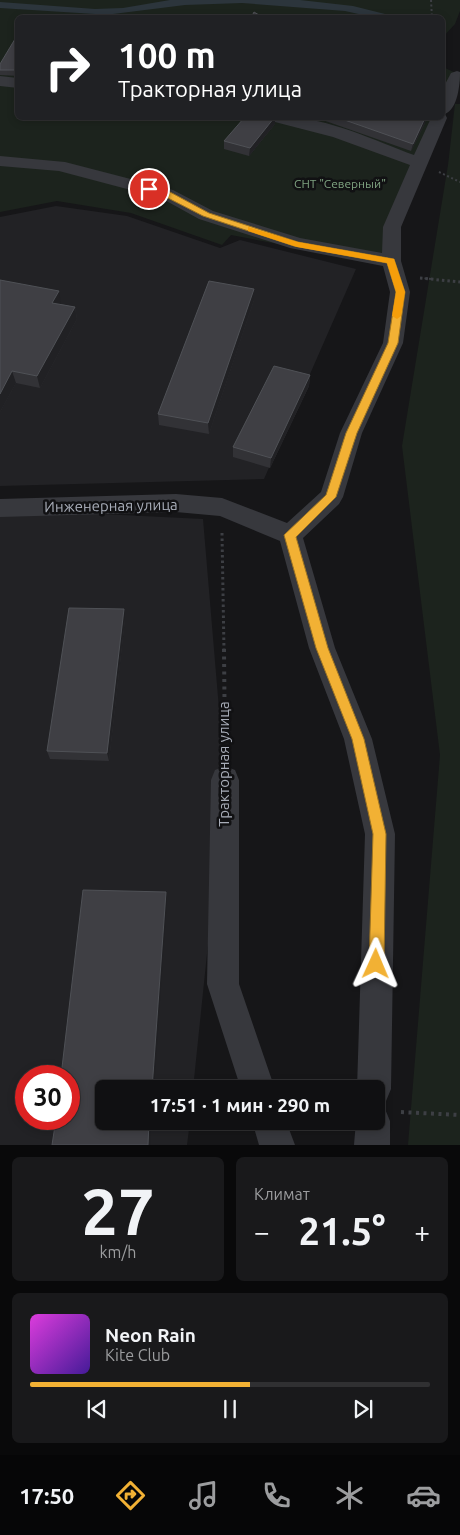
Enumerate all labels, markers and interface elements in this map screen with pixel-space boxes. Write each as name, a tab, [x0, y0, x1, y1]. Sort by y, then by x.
icon: right	[35, 35, 100, 100]
text: 100 m	[118, 35, 216, 75]
text: Тракторная улица	[118, 76, 302, 101]
pin	[128, 168, 170, 210]
icon: arrive	[135, 175, 163, 203]
park label: СНТ "Северный"	[294, 177, 386, 190]
street label: Инженерная улица	[44, 496, 178, 515]
street label: Тракторная улица	[215, 701, 232, 827]
position arrow	[349, 937, 401, 989]
speed limit sign: 30	[15, 1065, 80, 1130]
text: 17:51 · 1 мин · 290 m	[150, 1094, 330, 1116]
text: 27	[81, 1174, 155, 1247]
text: Климат	[254, 1185, 310, 1203]
text: 21.5°	[298, 1210, 386, 1252]
text: −	[254, 1216, 270, 1247]
text: +	[414, 1216, 430, 1247]
text: km/h	[100, 1243, 136, 1261]
text: Neon Rain	[105, 1324, 196, 1346]
text: Kite Club	[105, 1346, 170, 1364]
icon: previous	[83, 1395, 111, 1423]
icon: pause	[216, 1395, 244, 1423]
icon: next	[349, 1395, 377, 1423]
icon: directions	[113, 1478, 148, 1513]
icon: music	[186, 1478, 221, 1513]
icon: phone	[259, 1478, 294, 1513]
icon: climate	[332, 1478, 367, 1513]
icon: car	[406, 1478, 441, 1513]
text: 17:50	[19, 1483, 74, 1508]

